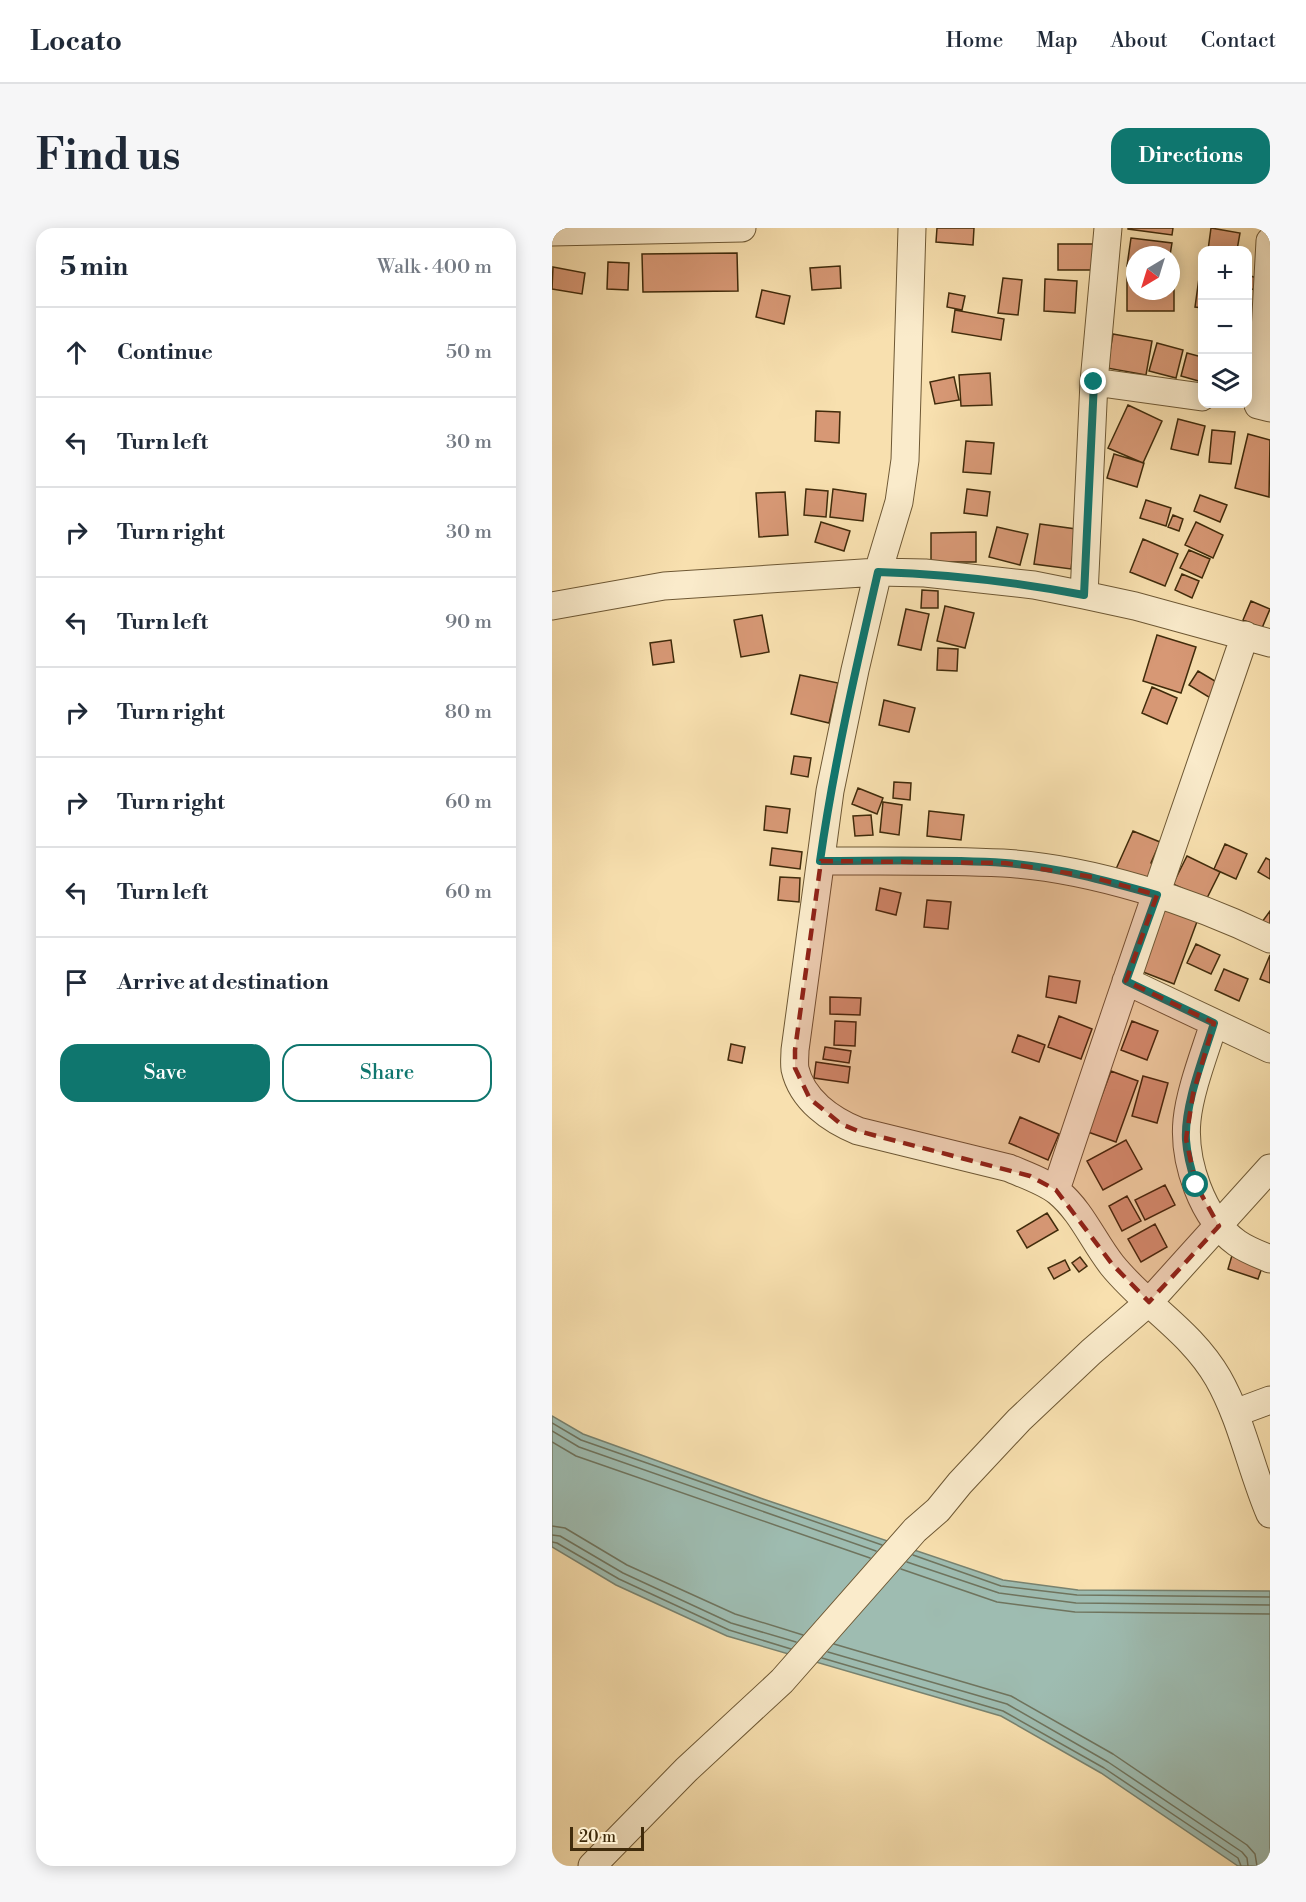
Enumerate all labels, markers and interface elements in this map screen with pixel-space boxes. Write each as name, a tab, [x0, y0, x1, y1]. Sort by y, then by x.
text: Locato	[30, 24, 122, 59]
text: Home	[946, 28, 1003, 54]
text: Map	[1036, 28, 1078, 54]
text: About	[1111, 28, 1168, 54]
text: Contact	[1201, 28, 1276, 54]
button: Directions	[1111, 128, 1270, 184]
text: Find us	[36, 130, 180, 183]
north arrow	[1126, 246, 1180, 300]
map controls	[1198, 246, 1252, 408]
button: +	[1198, 246, 1252, 300]
text: 5 min	[60, 251, 128, 283]
text: Walk · 400 m	[377, 255, 492, 280]
button: −	[1198, 300, 1252, 354]
icon: ahead	[60, 336, 93, 369]
text: Continue	[117, 339, 213, 366]
text: 50 m	[446, 340, 492, 365]
button: layers	[1198, 354, 1252, 408]
route end	[1080, 368, 1106, 394]
icon: left	[60, 426, 93, 459]
text: Turn left	[117, 429, 208, 456]
text: 30 m	[446, 430, 492, 455]
icon: right	[60, 516, 93, 549]
text: Turn right	[117, 519, 225, 546]
text: 30 m	[446, 520, 492, 545]
icon: left	[60, 606, 93, 639]
text: Turn left	[117, 609, 208, 636]
text: 90 m	[445, 610, 492, 635]
icon: right	[60, 696, 93, 729]
text: Turn right	[117, 699, 225, 726]
text: 80 m	[445, 700, 492, 725]
icon: right	[60, 786, 93, 819]
text: Turn right	[117, 789, 225, 816]
text: 60 m	[445, 790, 492, 815]
icon: left	[60, 876, 93, 909]
text: Turn left	[117, 879, 208, 906]
text: 60 m	[445, 880, 492, 905]
icon: arrive	[60, 966, 93, 999]
text: Arrive at destination	[117, 969, 329, 996]
button: Save	[60, 1044, 270, 1102]
button: Share	[282, 1044, 492, 1102]
route start	[1182, 1171, 1208, 1197]
scale bar	[570, 1824, 644, 1852]
text: 20 m	[579, 1827, 616, 1847]

